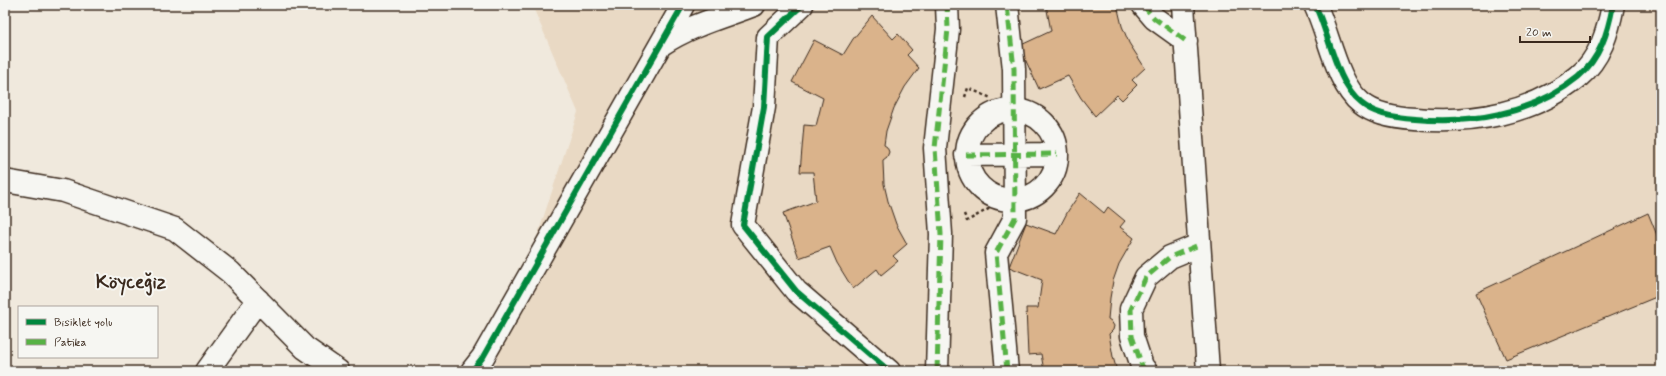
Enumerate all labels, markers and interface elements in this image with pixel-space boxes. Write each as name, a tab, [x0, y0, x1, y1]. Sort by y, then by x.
scale bar	[1520, 18, 1590, 44]
text: 20 m	[1526, 25, 1552, 41]
district label: Köyceğiz	[96, 270, 167, 296]
legend	[18, 306, 158, 358]
text: Bisiklet yolu	[54, 315, 112, 331]
text: Patika	[54, 335, 87, 351]

